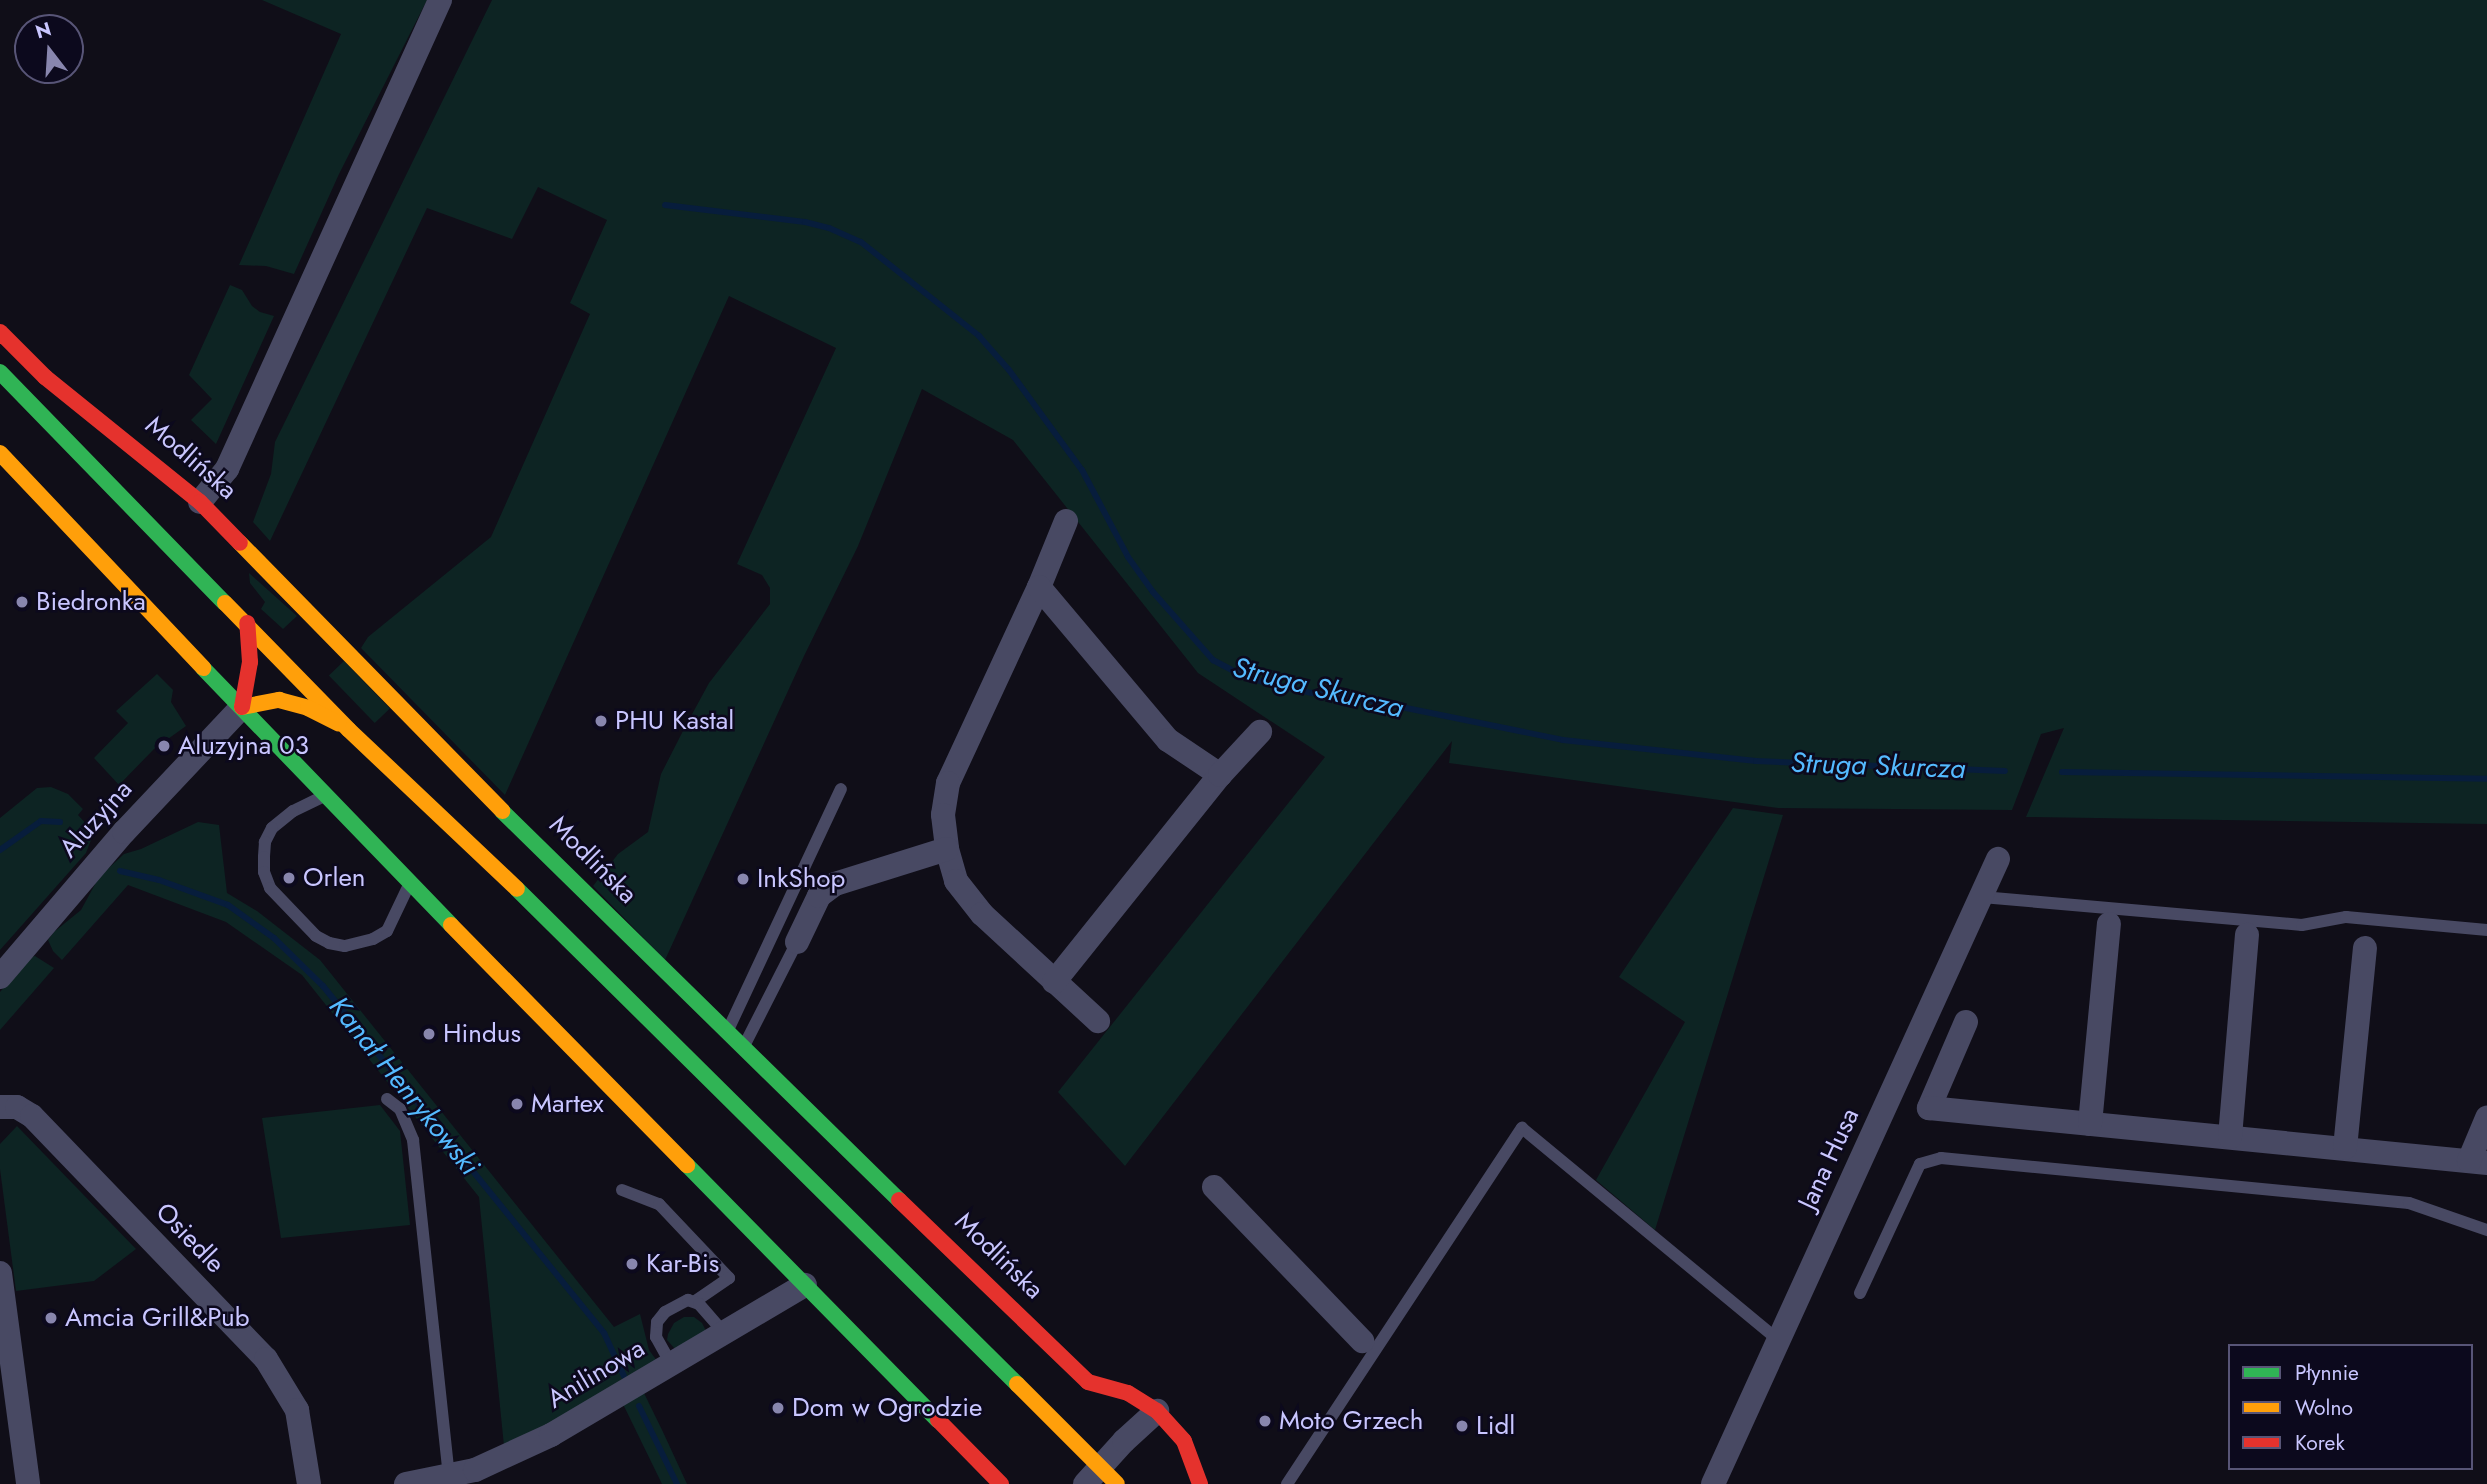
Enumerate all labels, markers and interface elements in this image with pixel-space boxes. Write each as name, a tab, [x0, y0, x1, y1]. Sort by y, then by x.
north arrow	[14, 14, 84, 84]
text: N	[32, 15, 54, 45]
street label: Modlińska	[139, 410, 243, 506]
place label: Biedronka	[36, 586, 146, 618]
marker: Biedronka	[14, 594, 30, 610]
water label: Struga Skurcza	[1229, 651, 1407, 725]
place label: PHU Kastal	[615, 705, 734, 737]
marker: PHU Kastal	[593, 713, 609, 729]
place label: Aluzyjna 03	[178, 730, 309, 762]
marker: Aluzyjna 03	[156, 738, 172, 754]
water label: Struga Skurcza	[1790, 746, 1966, 786]
street label: Aluzyjna	[53, 774, 139, 864]
street label: Modlińska	[543, 810, 643, 910]
place label: Orlen	[303, 862, 365, 894]
place label: InkShop	[757, 863, 845, 895]
marker: Orlen	[281, 870, 297, 886]
marker: InkShop	[735, 871, 751, 887]
water label: Kanał Henrykowski	[322, 990, 486, 1182]
place label: Hindus	[443, 1018, 521, 1050]
marker: Hindus	[421, 1026, 437, 1042]
place label: Martex	[531, 1088, 604, 1120]
marker: Martex	[509, 1096, 525, 1112]
street label: Jana Husa	[1792, 1104, 1866, 1214]
street label: Osiedle	[149, 1196, 231, 1280]
street label: Modlińska	[948, 1206, 1050, 1306]
place label: Kar-Bis	[646, 1248, 719, 1280]
marker: Kar-Bis	[624, 1256, 640, 1272]
place label: Amcia Grill&Pub	[65, 1302, 249, 1334]
marker: Amcia Grill&Pub	[43, 1310, 59, 1326]
street label: Anilinowa	[542, 1333, 650, 1415]
legend	[2228, 1344, 2473, 1470]
text: Płynnie	[2295, 1358, 2359, 1388]
place label: Dom w Ogrodzie	[792, 1392, 982, 1424]
text: Wolno	[2295, 1393, 2353, 1423]
marker: Dom w Ogrodzie	[770, 1400, 786, 1416]
place label: Moto Grzech	[1279, 1405, 1423, 1437]
place label: Lidl	[1476, 1410, 1515, 1442]
marker: Moto Grzech	[1257, 1413, 1273, 1429]
marker: Lidl	[1454, 1418, 1470, 1434]
text: Korek	[2295, 1428, 2345, 1458]

